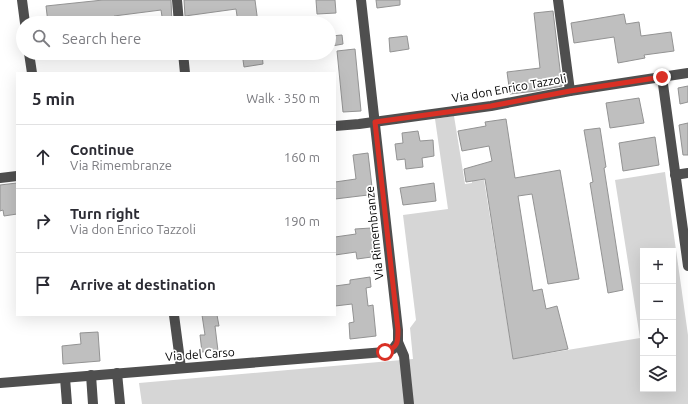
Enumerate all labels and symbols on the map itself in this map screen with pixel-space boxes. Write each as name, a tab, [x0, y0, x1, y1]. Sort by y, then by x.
route end	[653, 68, 671, 86]
street label: Via don Enrico Tazzoli	[451, 71, 567, 104]
street label: Via Rimembranze	[363, 185, 385, 281]
route start	[376, 343, 394, 361]
street label: Via del Carso	[165, 345, 235, 363]

